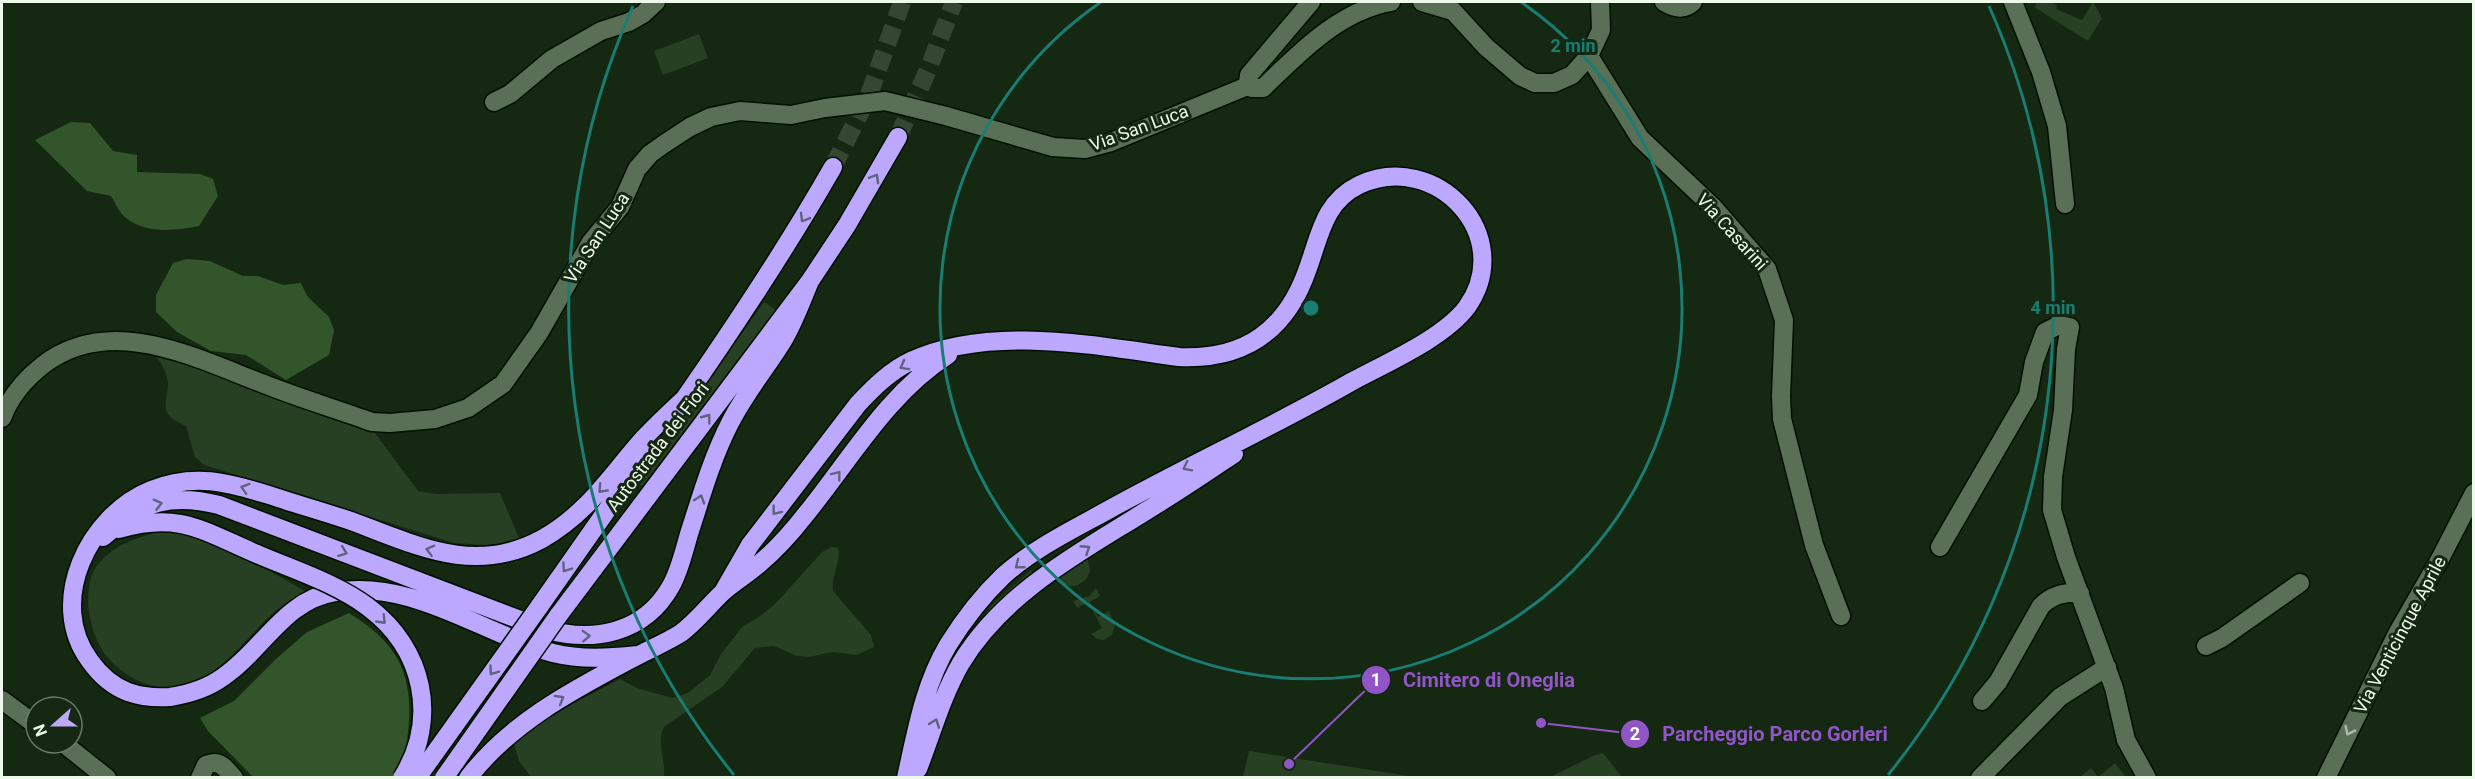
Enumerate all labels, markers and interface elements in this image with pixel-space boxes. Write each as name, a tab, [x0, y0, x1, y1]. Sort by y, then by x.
text: 2 min	[1550, 35, 1596, 56]
street label: Via San Luca	[1087, 100, 1191, 155]
one-way arrow	[868, 174, 879, 184]
street label: Via San Luca	[560, 189, 634, 287]
street label: Via Casarini	[1693, 189, 1772, 274]
one-way arrow	[800, 212, 811, 222]
text: 4 min	[2030, 297, 2076, 318]
centre of rings	[1301, 298, 1321, 318]
one-way arrow	[900, 359, 910, 370]
street label: Autostrada dei Fiori	[602, 378, 713, 515]
one-way arrow	[699, 414, 710, 425]
one-way arrow	[1182, 459, 1193, 471]
one-way arrow	[829, 471, 840, 482]
one-way arrow	[599, 481, 610, 492]
one-way arrow	[240, 482, 251, 495]
one-way arrow	[693, 494, 706, 505]
one-way arrow	[153, 498, 163, 511]
one-way arrow	[773, 504, 784, 515]
one-way arrow	[1080, 544, 1090, 556]
one-way arrow	[337, 545, 348, 557]
one-way arrow	[425, 545, 435, 558]
street label: Via Venticinque Aprile	[2349, 553, 2450, 717]
one-way arrow	[1014, 557, 1025, 568]
one-way arrow	[562, 561, 573, 572]
one-way arrow	[374, 613, 385, 624]
one-way arrow	[582, 629, 591, 642]
callout: Cimitero di Oneglia	[1361, 661, 1587, 699]
one-way arrow	[489, 665, 500, 676]
text: Cimitero di Oneglia	[1403, 668, 1575, 692]
text: 1	[1371, 669, 1381, 690]
north arrow	[24, 695, 84, 755]
one-way arrow	[554, 695, 564, 706]
callout: Parcheggio Parco Gorleri	[1620, 715, 1900, 753]
one-way arrow	[927, 718, 940, 729]
text: N	[30, 722, 51, 739]
text: Parcheggio Parco Gorleri	[1662, 722, 1888, 746]
text: 2	[1630, 723, 1640, 744]
one-way arrow	[2345, 724, 2357, 735]

